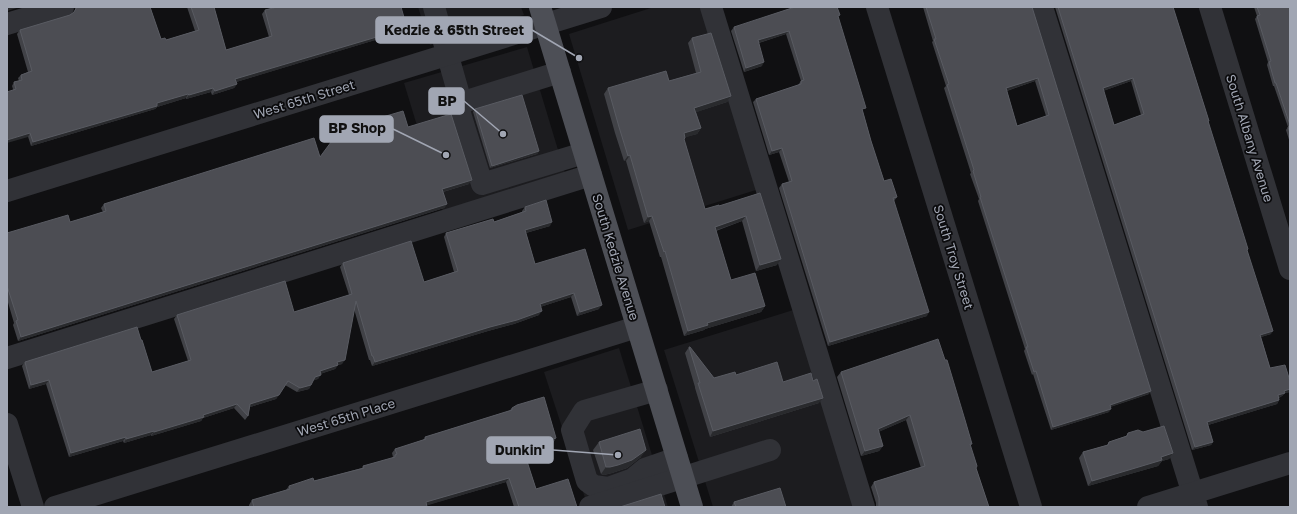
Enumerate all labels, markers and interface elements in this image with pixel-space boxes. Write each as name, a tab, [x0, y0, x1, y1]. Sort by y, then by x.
callout: Kedzie & 65th Street	[376, 17, 532, 43]
text: Kedzie & 65th Street	[384, 21, 524, 38]
street label: South Albany Avenue	[1223, 72, 1277, 204]
street label: West 65th Street	[251, 76, 357, 122]
callout: BP	[429, 88, 464, 114]
text: BP	[437, 92, 457, 109]
callout: BP Shop	[320, 116, 393, 142]
text: BP Shop	[328, 119, 386, 136]
street label: South Kedzie Avenue	[589, 192, 643, 322]
street label: South Troy Street	[930, 203, 978, 311]
street label: West 65th Place	[295, 395, 397, 439]
callout: Dunkin'	[487, 437, 553, 463]
text: Dunkin'	[495, 441, 545, 458]

